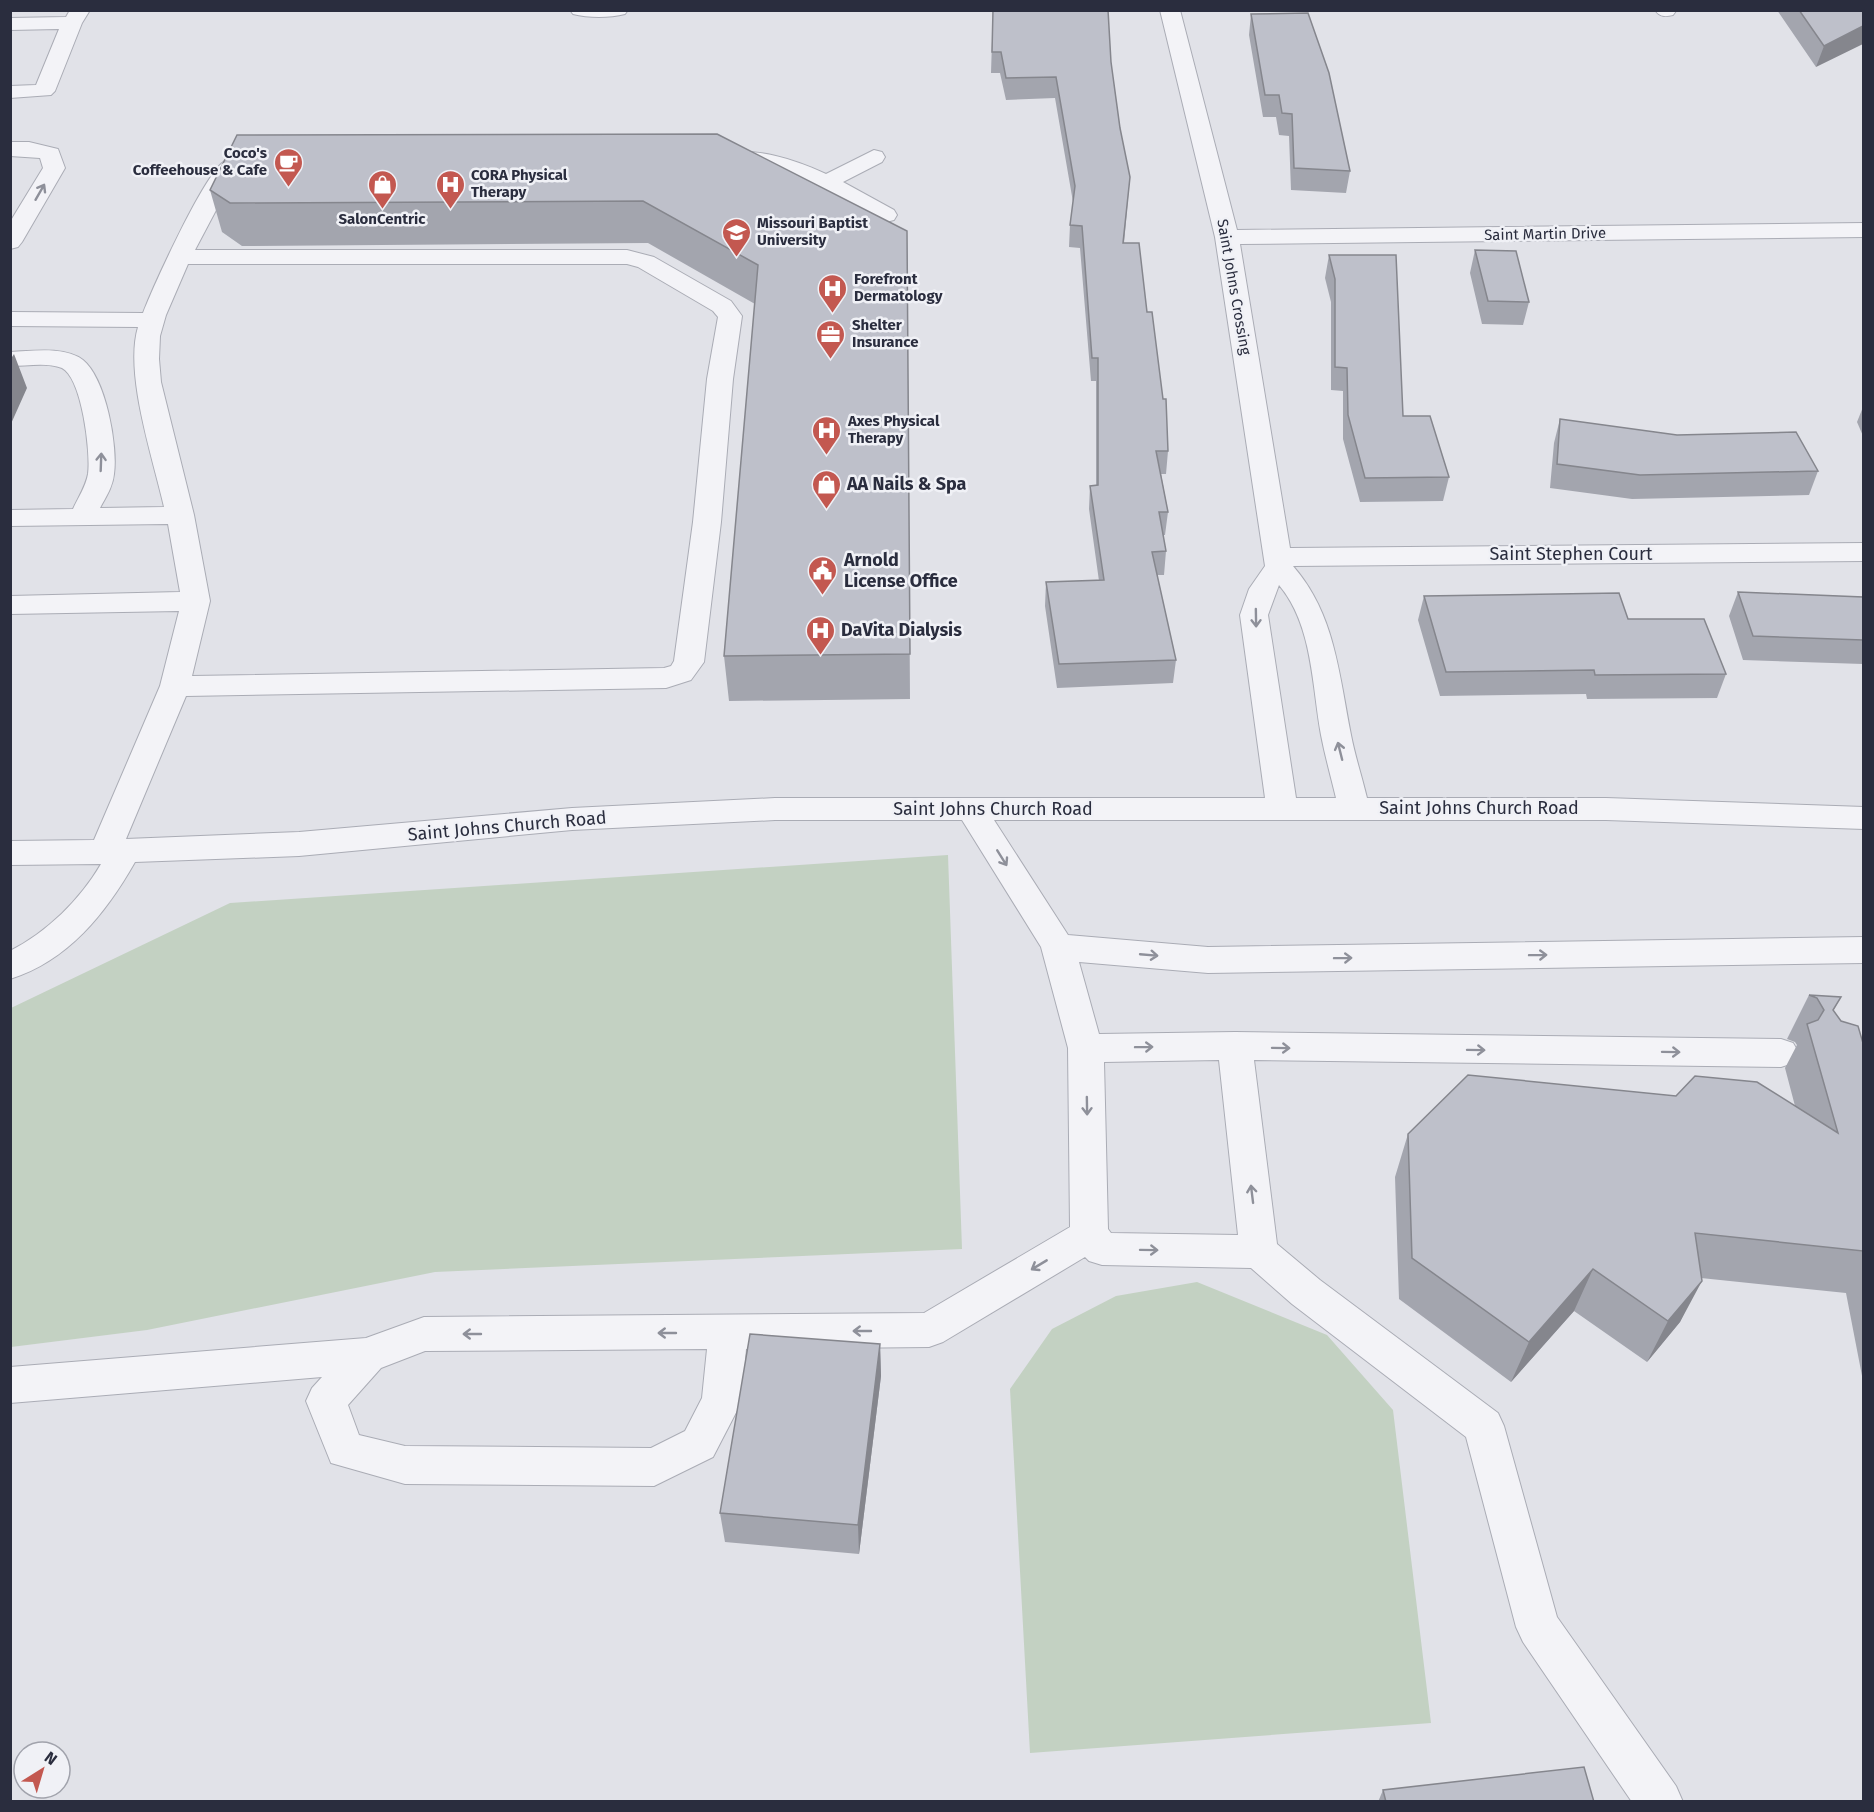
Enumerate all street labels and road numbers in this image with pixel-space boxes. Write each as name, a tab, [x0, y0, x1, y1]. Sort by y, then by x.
street label: Saint Johns Crossing	[1213, 218, 1255, 357]
street label: Saint Martin Drive	[1484, 224, 1606, 244]
street label: Saint Stephen Court	[1490, 543, 1653, 565]
street label: Saint Johns Church Road	[1379, 797, 1579, 819]
street label: Saint Johns Church Road	[893, 798, 1093, 820]
street label: Saint Johns Church Road	[407, 806, 607, 846]

